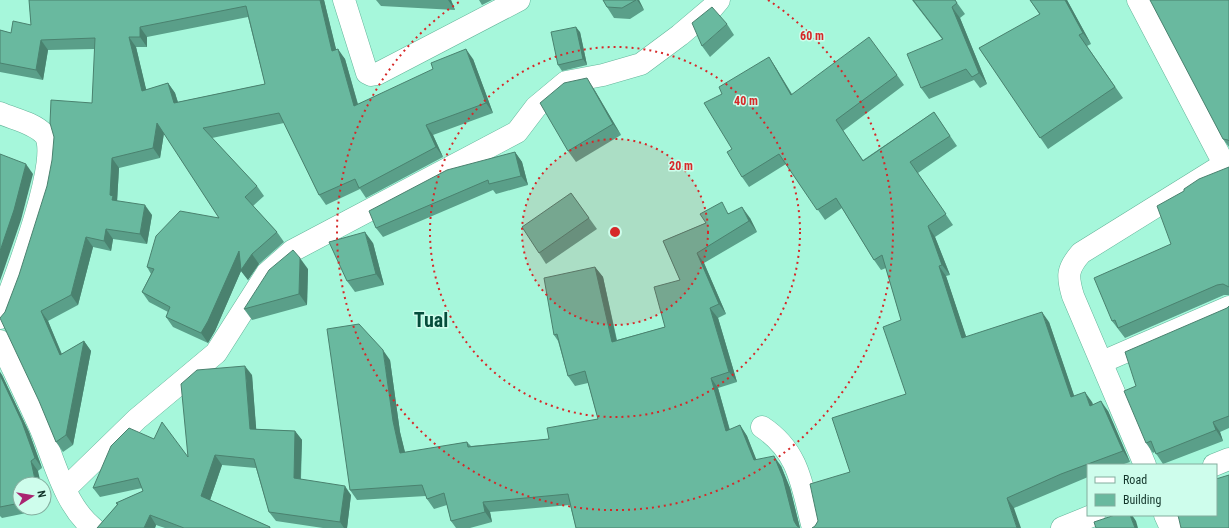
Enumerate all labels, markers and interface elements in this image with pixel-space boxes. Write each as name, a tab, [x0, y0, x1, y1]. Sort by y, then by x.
text: 60 m	[800, 29, 824, 43]
text: 40 m	[734, 94, 758, 108]
text: 20 m	[669, 159, 693, 173]
centre of rings	[608, 225, 622, 239]
district label: Tual	[414, 308, 448, 332]
legend	[1087, 464, 1217, 516]
text: Road	[1123, 473, 1147, 487]
north arrow	[12, 476, 52, 516]
text: N	[34, 489, 48, 499]
text: Building	[1123, 493, 1161, 507]

